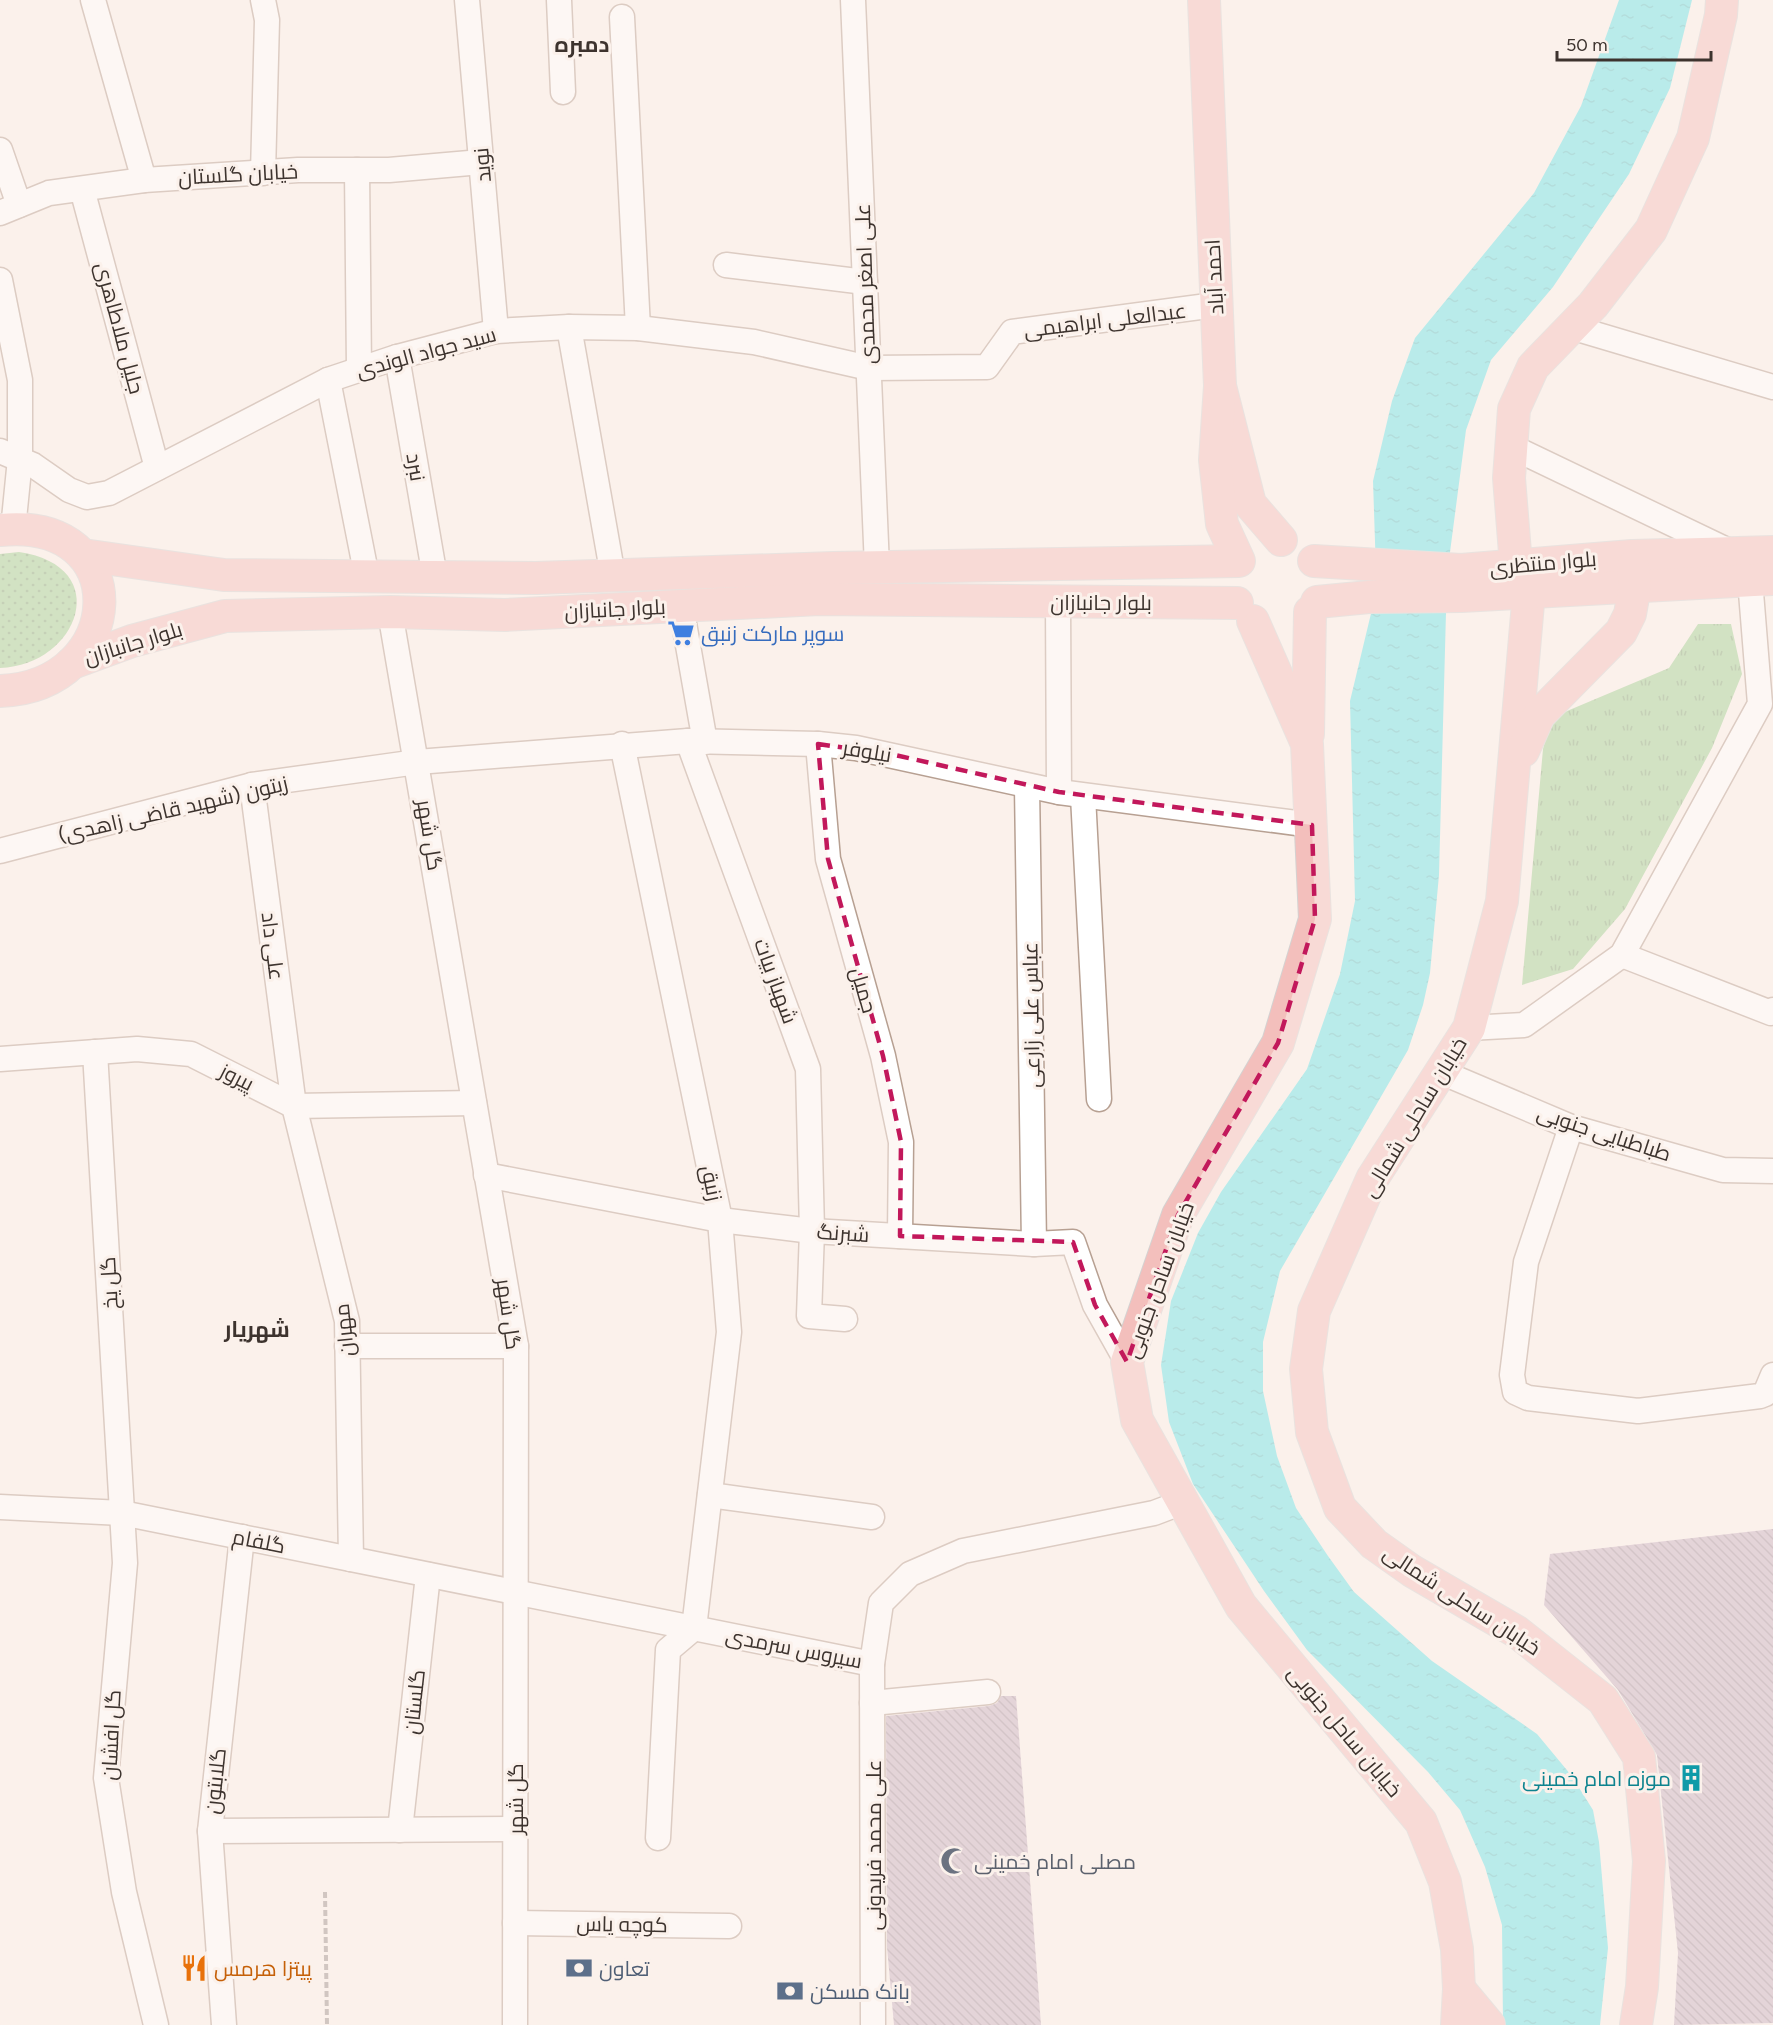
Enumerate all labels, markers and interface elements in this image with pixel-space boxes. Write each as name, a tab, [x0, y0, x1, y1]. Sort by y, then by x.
scale bar	[1557, 24, 1712, 62]
district label: دمبره	[555, 31, 609, 58]
text: 50 m	[1566, 34, 1608, 56]
street label: نوید	[468, 147, 496, 183]
street label: خیابان گلستان	[177, 158, 299, 191]
street label: علی اصغر محمدی	[850, 203, 881, 365]
street label: احمد آباد	[1200, 239, 1228, 315]
street label: جلیل ملاطاهری	[89, 259, 150, 397]
street label: عبدالعلی ابراهیمی	[1022, 298, 1188, 343]
street label: سید جواد الوندی	[353, 321, 499, 384]
street label: نبرد	[401, 451, 431, 483]
street label: بلوار منتظری	[1488, 546, 1598, 581]
street label: بلوار جانبازان	[1050, 590, 1152, 616]
street label: بلوار جانبازان	[564, 594, 666, 625]
street label: بلوار جانبازان	[81, 616, 186, 671]
supermarket icon: سوپر مارکت زنبق	[666, 618, 696, 648]
place label: سوپر مارکت زنبق	[701, 621, 844, 648]
street label: نیلوفر	[840, 735, 893, 767]
street label: زیتون (شهید قاضی زاهدی)	[56, 770, 291, 849]
street label: گل شهر	[411, 797, 448, 872]
street label: علی داد	[255, 910, 290, 982]
street label: شهباز بیات	[748, 935, 803, 1027]
street label: عباس علی زارعی	[1017, 942, 1046, 1088]
street label: جمیل	[845, 964, 882, 1016]
street label: خیابان ساحلی شمالی	[1356, 1032, 1473, 1202]
street label: پیروز	[214, 1057, 259, 1098]
street label: طباطبایی جنوبی	[1534, 1100, 1674, 1167]
street label: زنبق	[695, 1163, 728, 1203]
street label: خیابان ساحل جنوبی	[1119, 1199, 1200, 1362]
street label: شبرنگ	[816, 1219, 870, 1247]
street label: گل یخ	[95, 1256, 125, 1310]
street label: گل شهر	[491, 1276, 526, 1351]
street label: مهران	[329, 1302, 360, 1358]
district label: شهریار	[223, 1316, 290, 1343]
street label: گلفام	[230, 1524, 288, 1560]
street label: خیابان ساحلی شمالی	[1378, 1540, 1545, 1661]
street label: سیروس سرمدی	[723, 1622, 864, 1674]
street label: خیابان ساحل جنوبی	[1282, 1660, 1407, 1803]
street label: گلستان	[398, 1668, 431, 1736]
street label: گل افشان	[96, 1689, 127, 1781]
street label: گلابتون	[199, 1747, 232, 1815]
street label: علی محمد فریدونی	[861, 1760, 887, 1930]
street label: گل شهر	[503, 1763, 529, 1836]
building icon: موزه امام خمینی	[1676, 1763, 1706, 1793]
place label: موزه امام خمینی	[1522, 1766, 1671, 1793]
mosque icon: مصلی امام خمینی	[939, 1846, 969, 1876]
place label: مصلی امام خمینی	[974, 1849, 1136, 1876]
street label: کوچه یاس	[576, 1911, 668, 1939]
restaurant icon: پیتزا هرمس	[179, 1953, 209, 1983]
bank icon: تعاون	[564, 1953, 594, 1983]
place label: پیتزا هرمس	[214, 1956, 312, 1983]
place label: تعاون	[599, 1956, 650, 1982]
bank icon: بانک مسکن	[775, 1976, 805, 2006]
place label: بانک مسکن	[810, 1979, 910, 2005]

